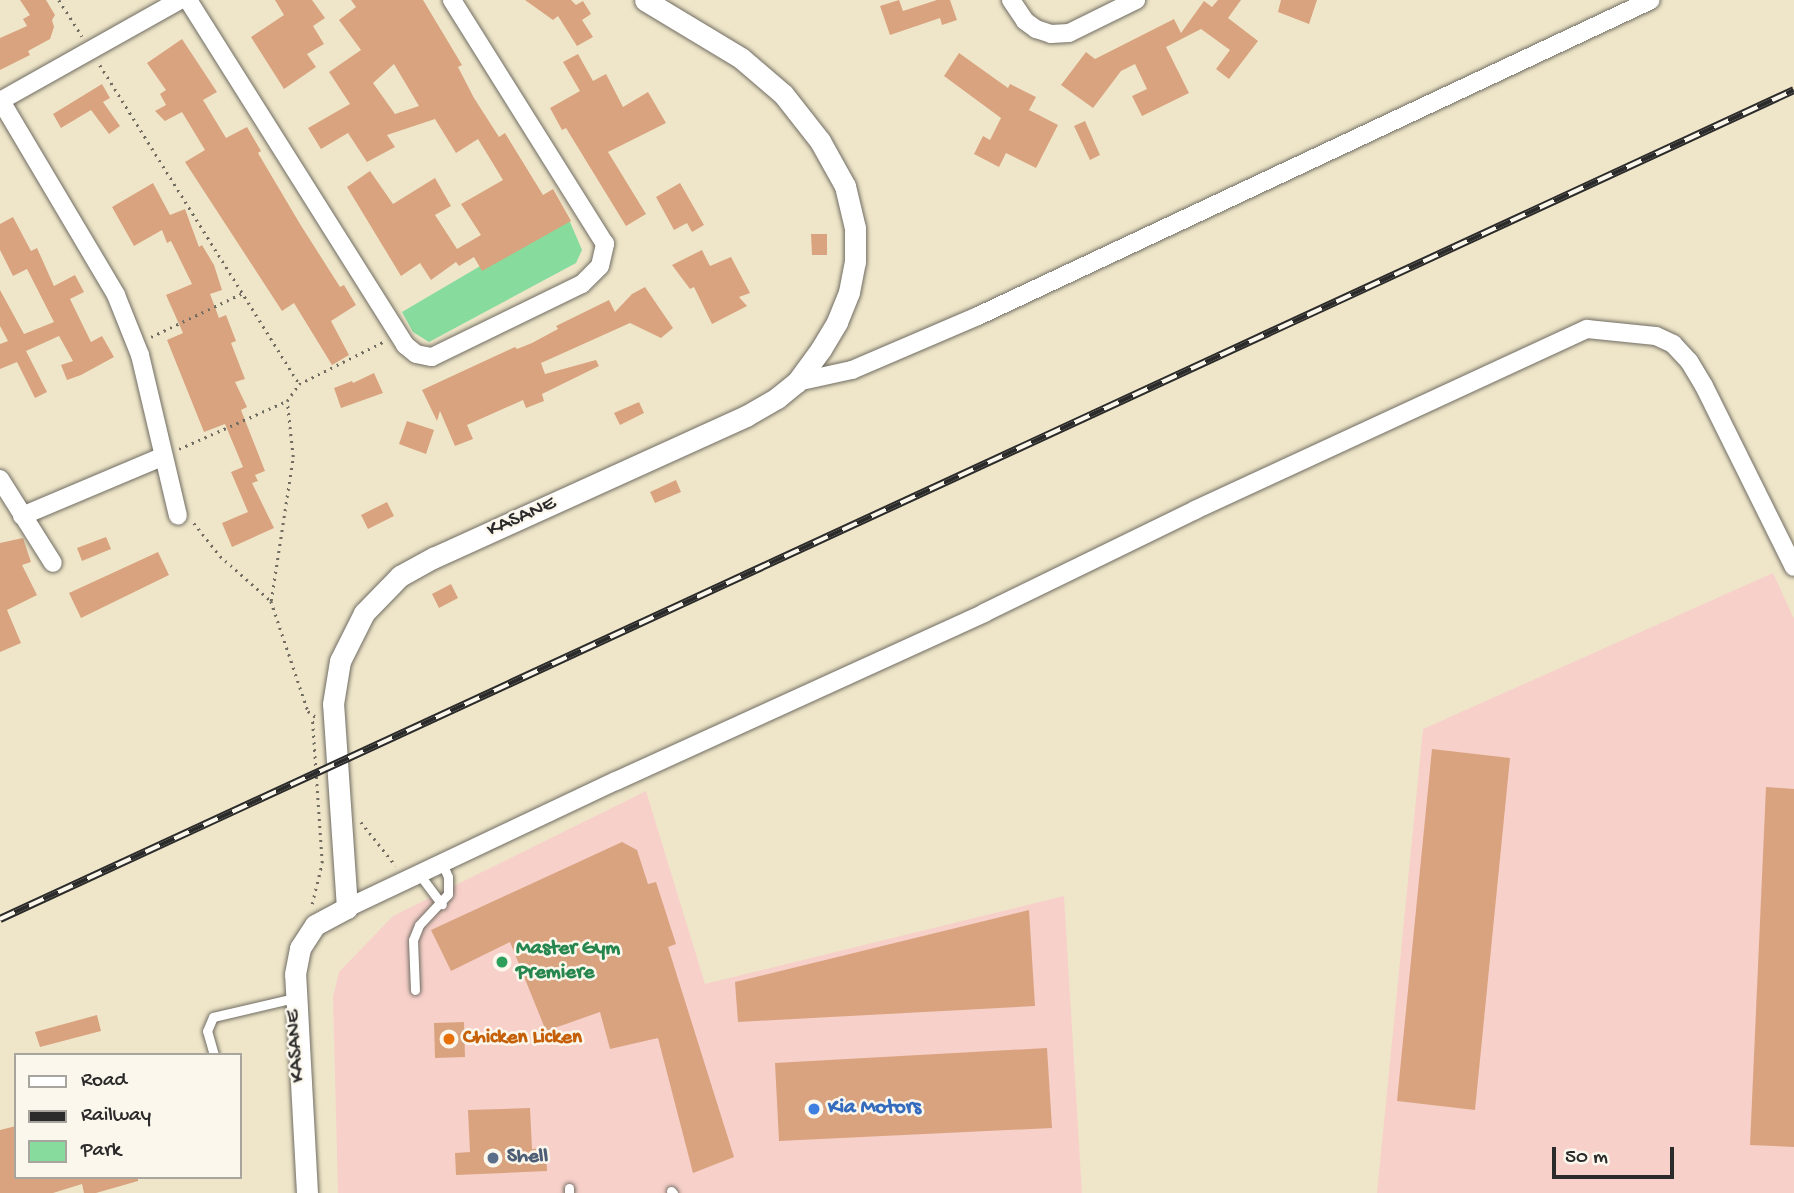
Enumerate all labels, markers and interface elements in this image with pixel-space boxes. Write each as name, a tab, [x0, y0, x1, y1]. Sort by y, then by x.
street label: KASANE	[484, 492, 560, 544]
place label: Master Gym Premiere	[516, 937, 620, 987]
marker: Master Gym Premiere	[494, 954, 510, 970]
street label: KASANE	[282, 1009, 312, 1083]
place label: Chicken Licken	[463, 1026, 582, 1052]
marker: Chicken Licken	[441, 1031, 457, 1047]
legend	[14, 1053, 242, 1179]
text: Road	[81, 1069, 127, 1094]
place label: Kia Motors	[828, 1096, 921, 1122]
marker: Kia Motors	[806, 1101, 822, 1117]
text: Railway	[81, 1104, 151, 1129]
scale bar	[1556, 1134, 1678, 1178]
text: Park	[81, 1139, 121, 1164]
place label: Shell	[507, 1145, 548, 1171]
text: 50 m	[1565, 1146, 1608, 1171]
marker: Shell	[485, 1150, 501, 1166]

